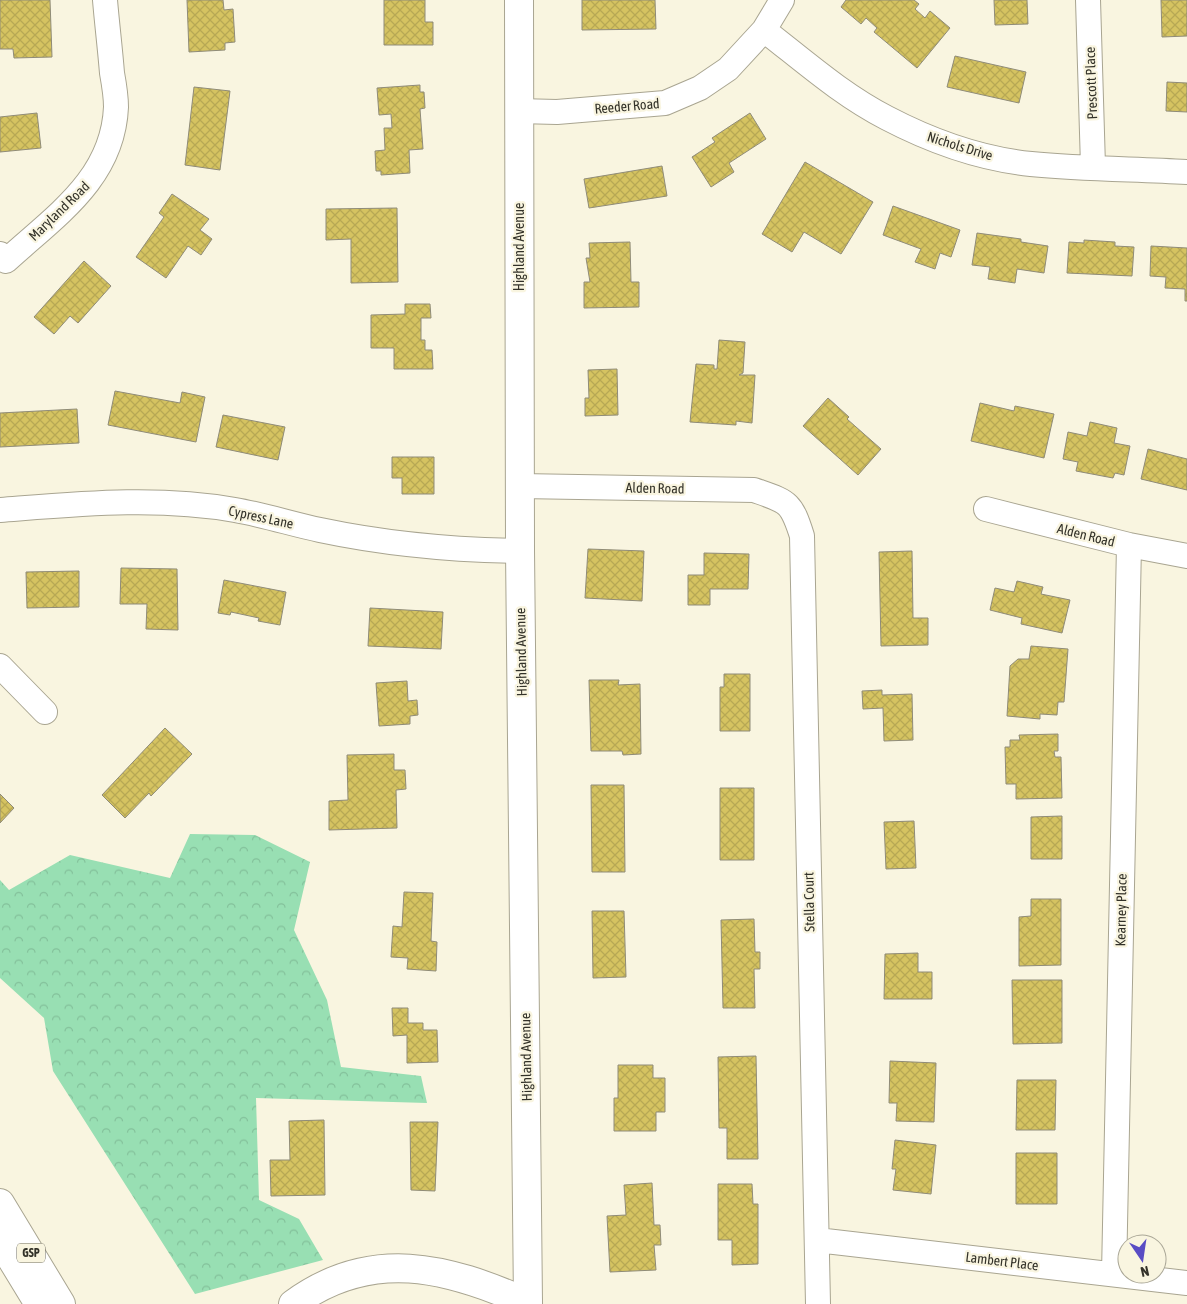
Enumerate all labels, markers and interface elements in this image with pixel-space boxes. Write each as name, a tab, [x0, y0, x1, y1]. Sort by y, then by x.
street label: Prescott Place	[1082, 46, 1100, 120]
street label: Reeder Road	[594, 95, 660, 117]
street label: Nichols Drive	[925, 128, 995, 164]
street label: Maryland Road	[25, 178, 93, 244]
street label: Highland Avenue	[511, 203, 527, 291]
street label: Alden Road	[625, 479, 685, 497]
street label: Cypress Lane	[227, 502, 295, 532]
street label: Alden Road	[1056, 520, 1116, 550]
street label: Highland Avenue	[512, 608, 530, 696]
street label: Stella Court	[800, 872, 818, 932]
street label: Kearney Place	[1112, 873, 1130, 947]
street label: Highland Avenue	[517, 1013, 535, 1101]
north arrow	[1117, 1234, 1167, 1284]
road number: GSP	[17, 1244, 45, 1262]
street label: Lambert Place	[965, 1249, 1039, 1273]
text: N	[1139, 1263, 1151, 1280]

